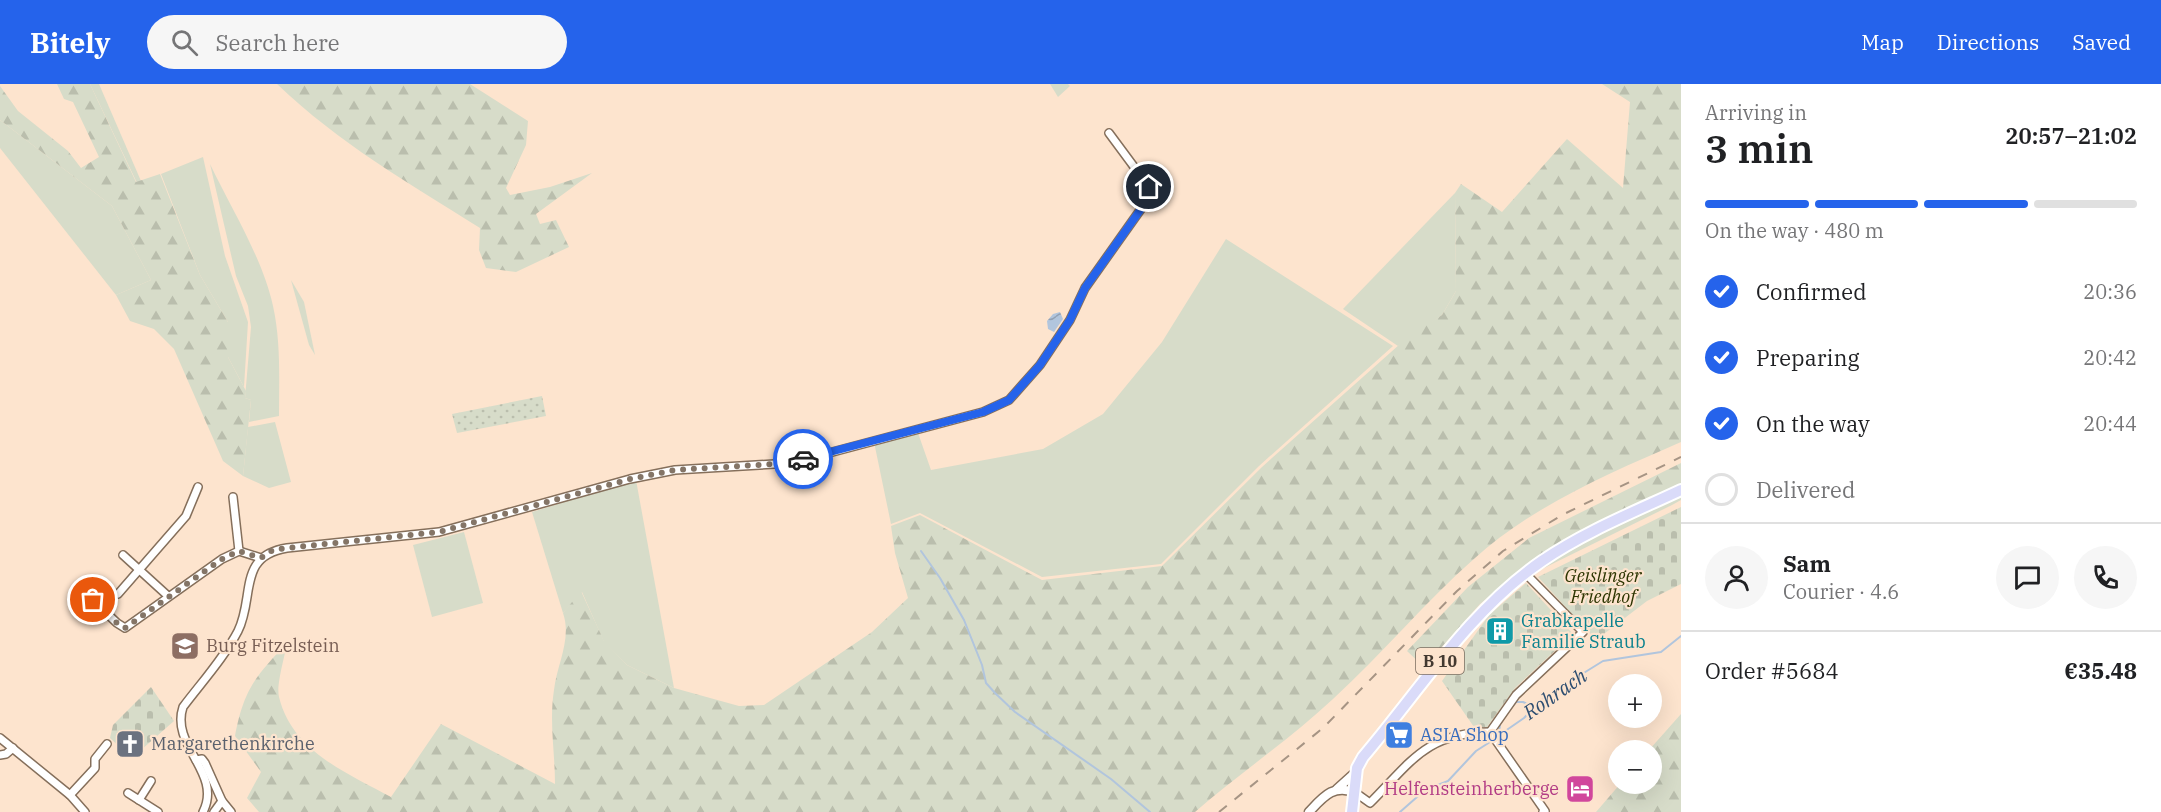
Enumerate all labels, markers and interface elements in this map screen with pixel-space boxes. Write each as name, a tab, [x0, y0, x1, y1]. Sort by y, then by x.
search box	[147, 15, 567, 69]
text: Bitely	[30, 24, 111, 61]
icon: search	[168, 26, 201, 59]
text: Search here	[216, 28, 339, 57]
text: Map	[1861, 28, 1904, 56]
text: Directions	[1937, 28, 2039, 56]
text: Saved	[2072, 28, 2131, 56]
text: Arriving in	[1705, 99, 1807, 126]
text: 20:57–21:02	[2005, 121, 2137, 150]
text: 3 min	[1705, 123, 1813, 174]
pin	[1123, 161, 1174, 212]
icon: home	[1132, 170, 1165, 203]
text: On the way · 480 m	[1705, 217, 1884, 244]
icon: check	[1705, 275, 1738, 308]
text: Confirmed	[1756, 277, 1867, 306]
text: 20:36	[2083, 278, 2137, 305]
icon: check	[1705, 341, 1738, 374]
text: Preparing	[1756, 343, 1860, 372]
text: 20:42	[2083, 344, 2137, 371]
icon: check	[1705, 407, 1738, 440]
text: On the way	[1756, 409, 1870, 438]
text: 20:44	[2083, 410, 2137, 437]
courier	[773, 429, 833, 489]
icon: car	[787, 443, 820, 476]
text: Delivered	[1756, 475, 1855, 504]
button: person	[1705, 546, 1768, 609]
button: chat	[1996, 546, 2059, 609]
button: phone	[2074, 546, 2137, 609]
text: Sam	[1783, 549, 1831, 578]
park label: Geislinger Friedhof	[1564, 564, 1643, 608]
pin	[67, 574, 118, 625]
text: Courier · 4.6	[1783, 578, 1899, 605]
icon: bag	[76, 583, 109, 616]
place label: Grabkapelle Familie Straub	[1521, 609, 1646, 653]
building icon: Grabkapelle Familie Straub	[1484, 615, 1516, 647]
school or university icon: Burg Fitzelstein	[169, 630, 201, 662]
place label: Burg Fitzelstein	[206, 634, 340, 657]
road number: B 10	[1416, 648, 1464, 674]
text: Order #5684	[1705, 656, 1839, 685]
text: €35.48	[2064, 656, 2137, 685]
water label: Rohrach	[1517, 662, 1592, 726]
map controls	[1608, 674, 1662, 794]
button: +	[1608, 674, 1662, 728]
supermarket icon: ASIA Shop	[1383, 719, 1415, 751]
place label: ASIA Shop	[1420, 723, 1509, 746]
church icon: Margarethenkirche	[114, 728, 146, 760]
place label: Margarethenkirche	[151, 732, 315, 755]
button: −	[1608, 740, 1662, 794]
hotel icon: Helfensteinherberge	[1564, 773, 1596, 805]
place label: Helfensteinherberge	[1384, 777, 1559, 800]

